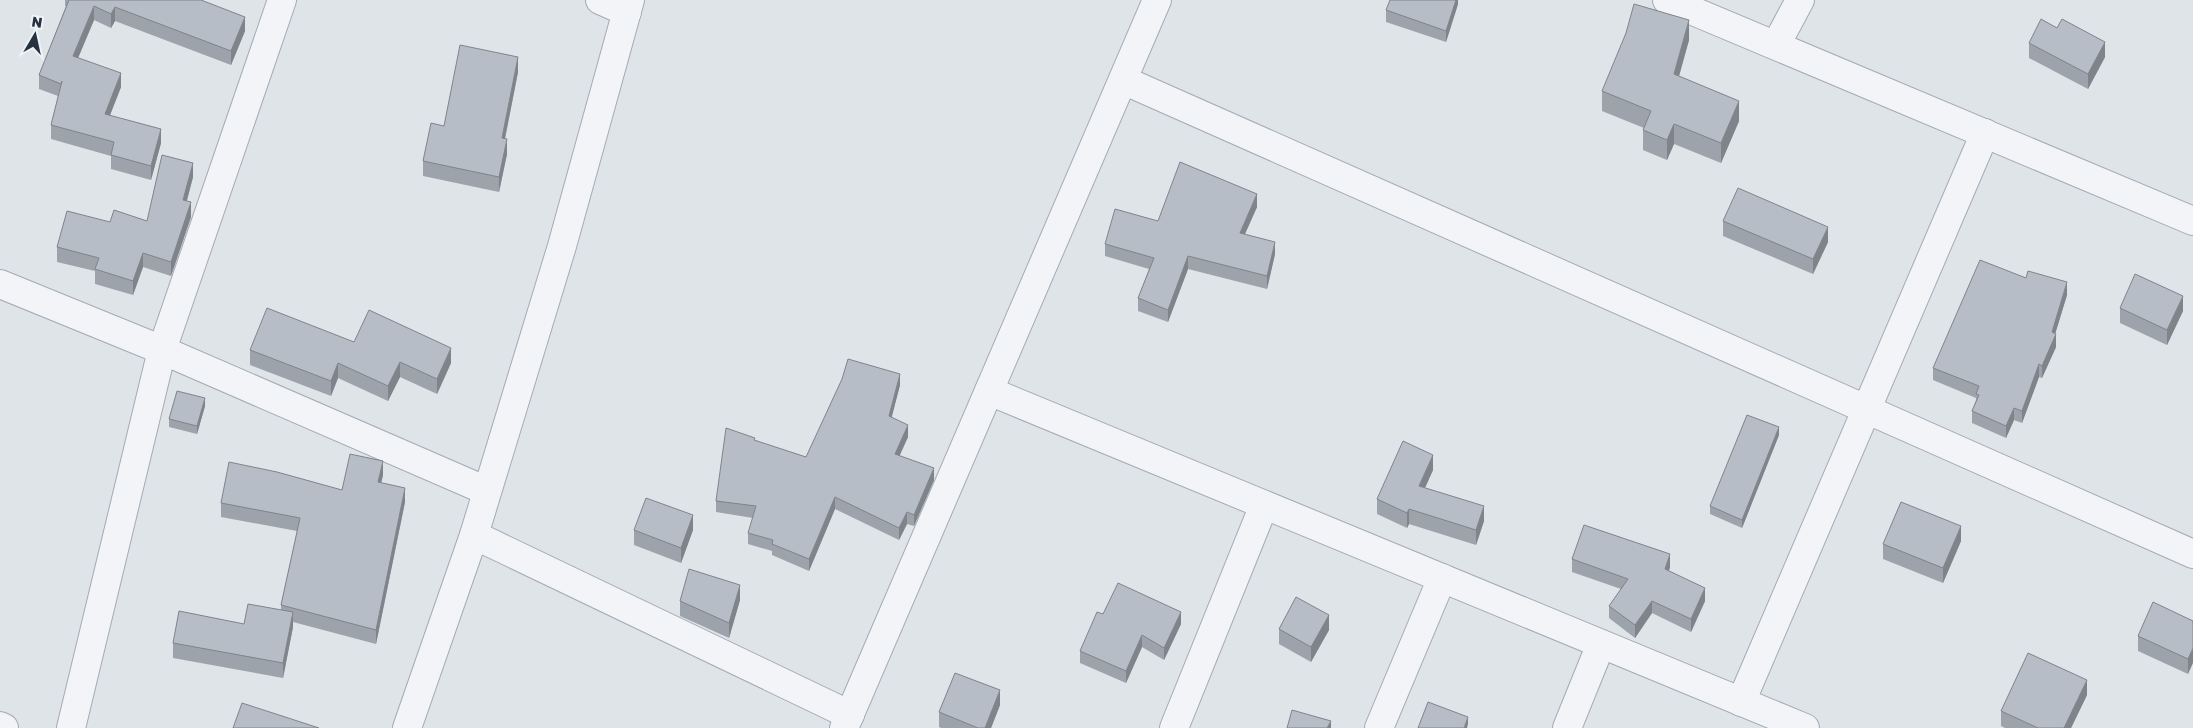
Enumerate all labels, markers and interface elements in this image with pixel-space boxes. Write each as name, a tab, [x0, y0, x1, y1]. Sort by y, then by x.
north arrow	[10, 10, 60, 60]
text: N	[31, 12, 44, 31]

